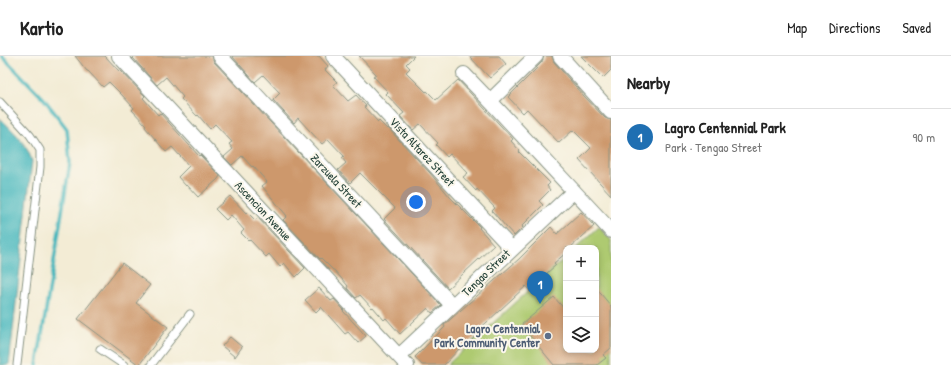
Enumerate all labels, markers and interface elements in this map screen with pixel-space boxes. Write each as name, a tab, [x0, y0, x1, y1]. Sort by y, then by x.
text: Kartio	[20, 15, 63, 41]
text: Map	[787, 18, 807, 37]
text: Directions	[829, 18, 880, 37]
text: Saved	[902, 18, 931, 37]
text: Nearby	[627, 71, 670, 94]
street label: Vista Altarez Street	[386, 113, 459, 191]
text: Lagro Centennial Park	[665, 117, 786, 138]
text: 1	[638, 128, 642, 146]
text: 90 m	[913, 128, 935, 146]
text: Park · Tengao Street	[665, 138, 762, 156]
street label: Zarzuela Street	[307, 150, 367, 212]
street label: Ascencion Avenue	[231, 177, 296, 244]
your location	[406, 192, 426, 212]
street label: Tengao Street	[458, 245, 514, 300]
map controls	[563, 245, 599, 353]
button: +	[563, 245, 599, 281]
pin: 1	[527, 271, 553, 304]
button: −	[563, 281, 599, 317]
button: layers	[563, 317, 599, 353]
place label: Lagro Centennial Park Community Center	[434, 320, 541, 352]
marker: Lagro Centennial Park Community Center	[543, 331, 553, 341]

